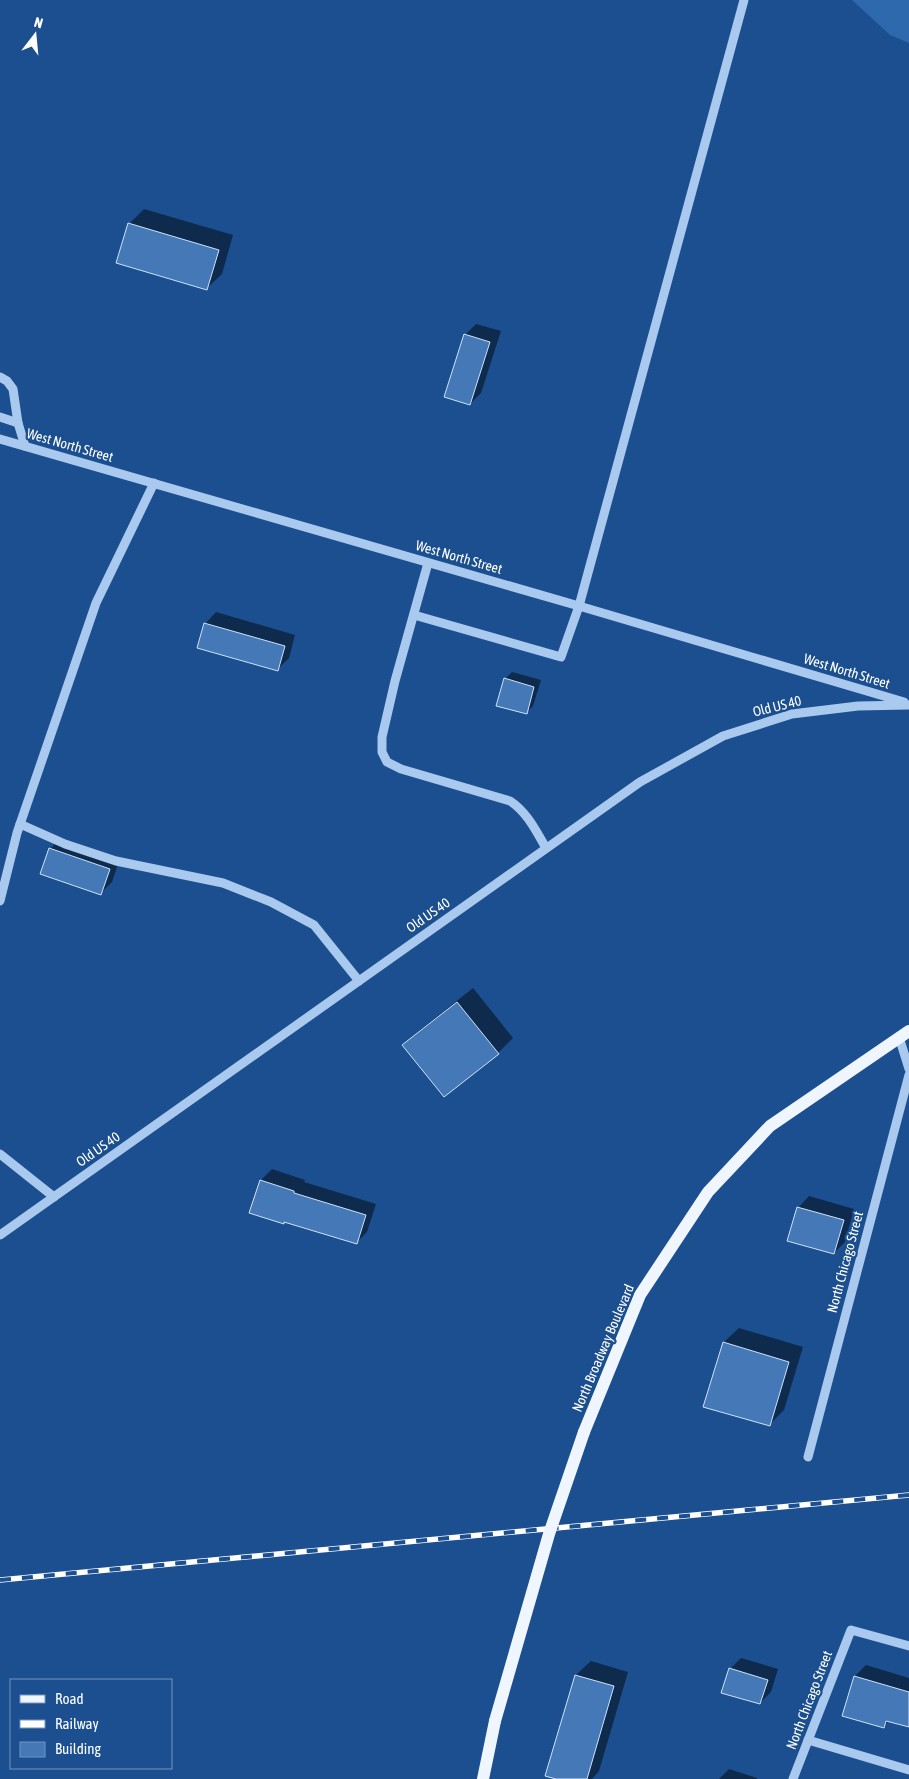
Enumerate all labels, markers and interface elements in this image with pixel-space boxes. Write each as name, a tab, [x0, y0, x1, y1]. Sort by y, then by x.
north arrow	[10, 10, 60, 60]
text: N	[32, 14, 45, 31]
street label: West North Street	[25, 425, 115, 465]
street label: West North Street	[414, 537, 504, 577]
street label: West North Street	[802, 650, 892, 692]
street label: Old US 40	[751, 692, 803, 720]
street label: Old US 40	[403, 894, 453, 936]
street label: Old US 40	[73, 1128, 123, 1170]
street label: North Chicago Street	[824, 1209, 866, 1315]
street label: North Broadway Boulevard	[569, 1282, 637, 1414]
street label: North Chicago Street	[783, 1648, 835, 1752]
legend	[10, 1679, 172, 1769]
text: Road	[55, 1690, 84, 1707]
text: Railway	[55, 1715, 99, 1732]
text: Building	[55, 1740, 101, 1757]

